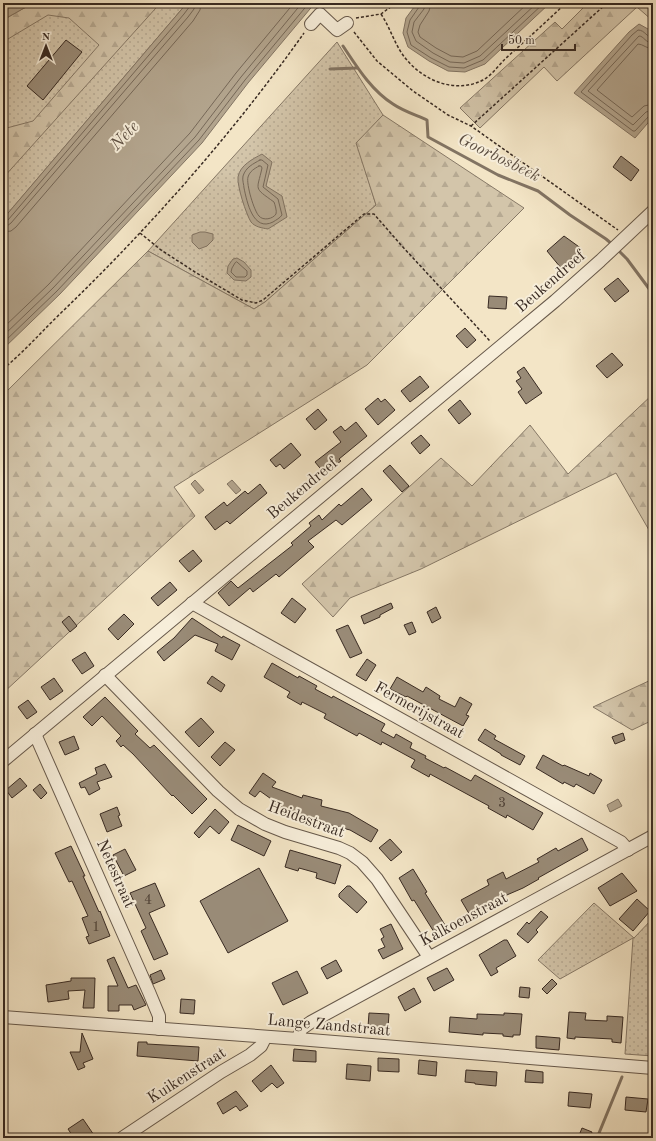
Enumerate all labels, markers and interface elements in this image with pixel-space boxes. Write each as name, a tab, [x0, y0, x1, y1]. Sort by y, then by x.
north arrow	[26, 26, 66, 66]
scale bar	[502, 26, 575, 52]
text: N	[42, 32, 51, 43]
text: 50 m	[508, 34, 535, 47]
water label: Nete	[107, 118, 142, 155]
water label: Goorbosbeek	[455, 131, 543, 185]
street label: Beukendreef	[513, 247, 589, 316]
street label: Beukendreef	[265, 455, 342, 523]
street label: Fermerijstraat	[371, 680, 467, 742]
house number: 3	[498, 796, 506, 810]
street label: Heidestraat	[265, 799, 347, 841]
street label: Netestraat	[93, 837, 137, 911]
street label: Kalkoenstraat	[417, 890, 511, 950]
house number: 4	[144, 893, 152, 907]
house number: 1	[92, 920, 100, 934]
street label: Lange Zandstraat	[267, 1013, 392, 1039]
street label: Kuikenstraat	[145, 1045, 229, 1107]

